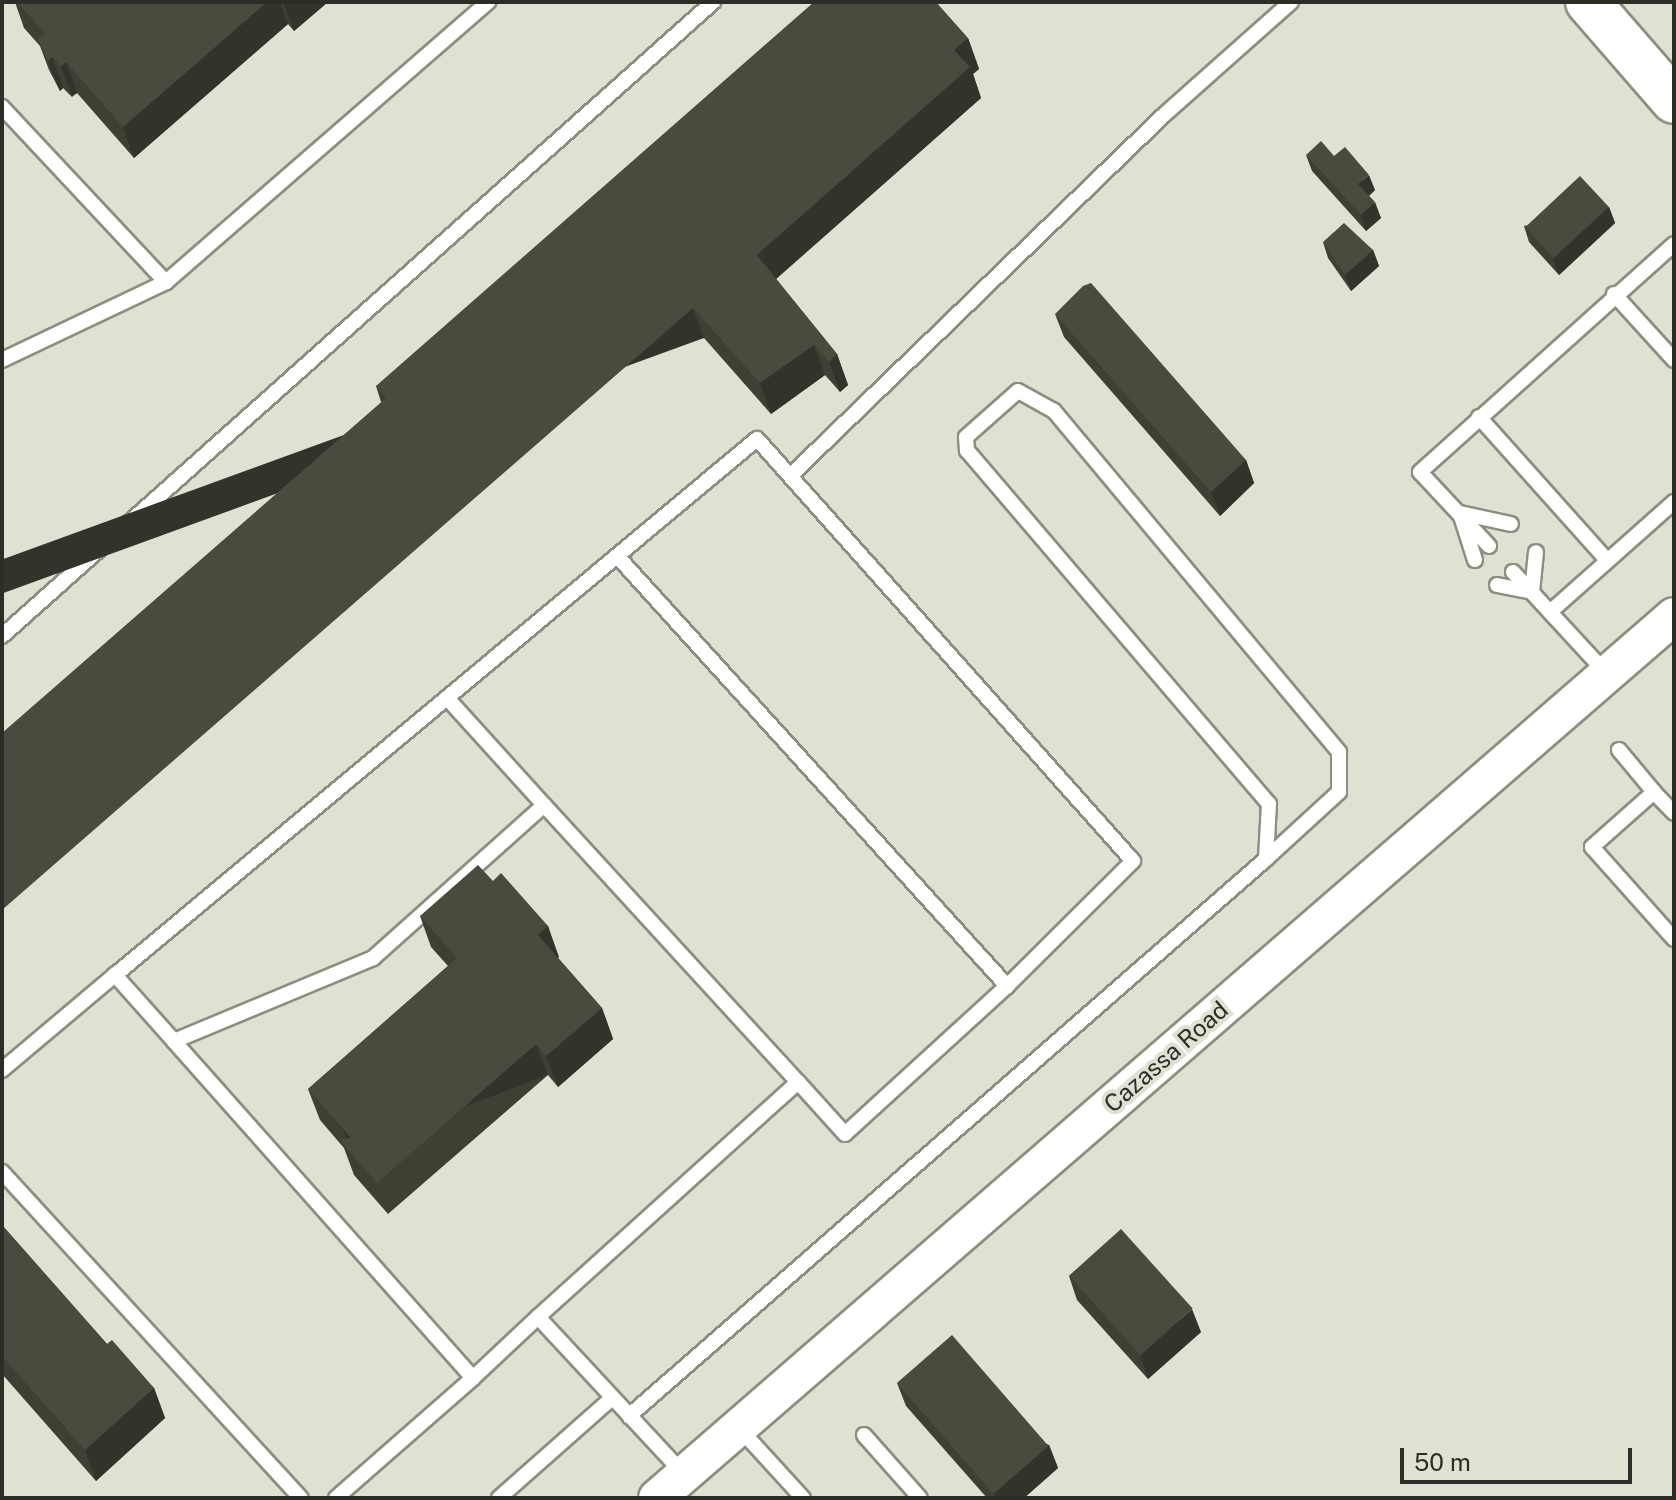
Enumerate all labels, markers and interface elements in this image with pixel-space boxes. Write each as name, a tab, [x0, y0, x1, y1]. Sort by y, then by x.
street label: Cazassa Road	[1098, 995, 1234, 1119]
scale bar	[1404, 1432, 1636, 1482]
text: 50 m	[1414, 1448, 1471, 1476]

